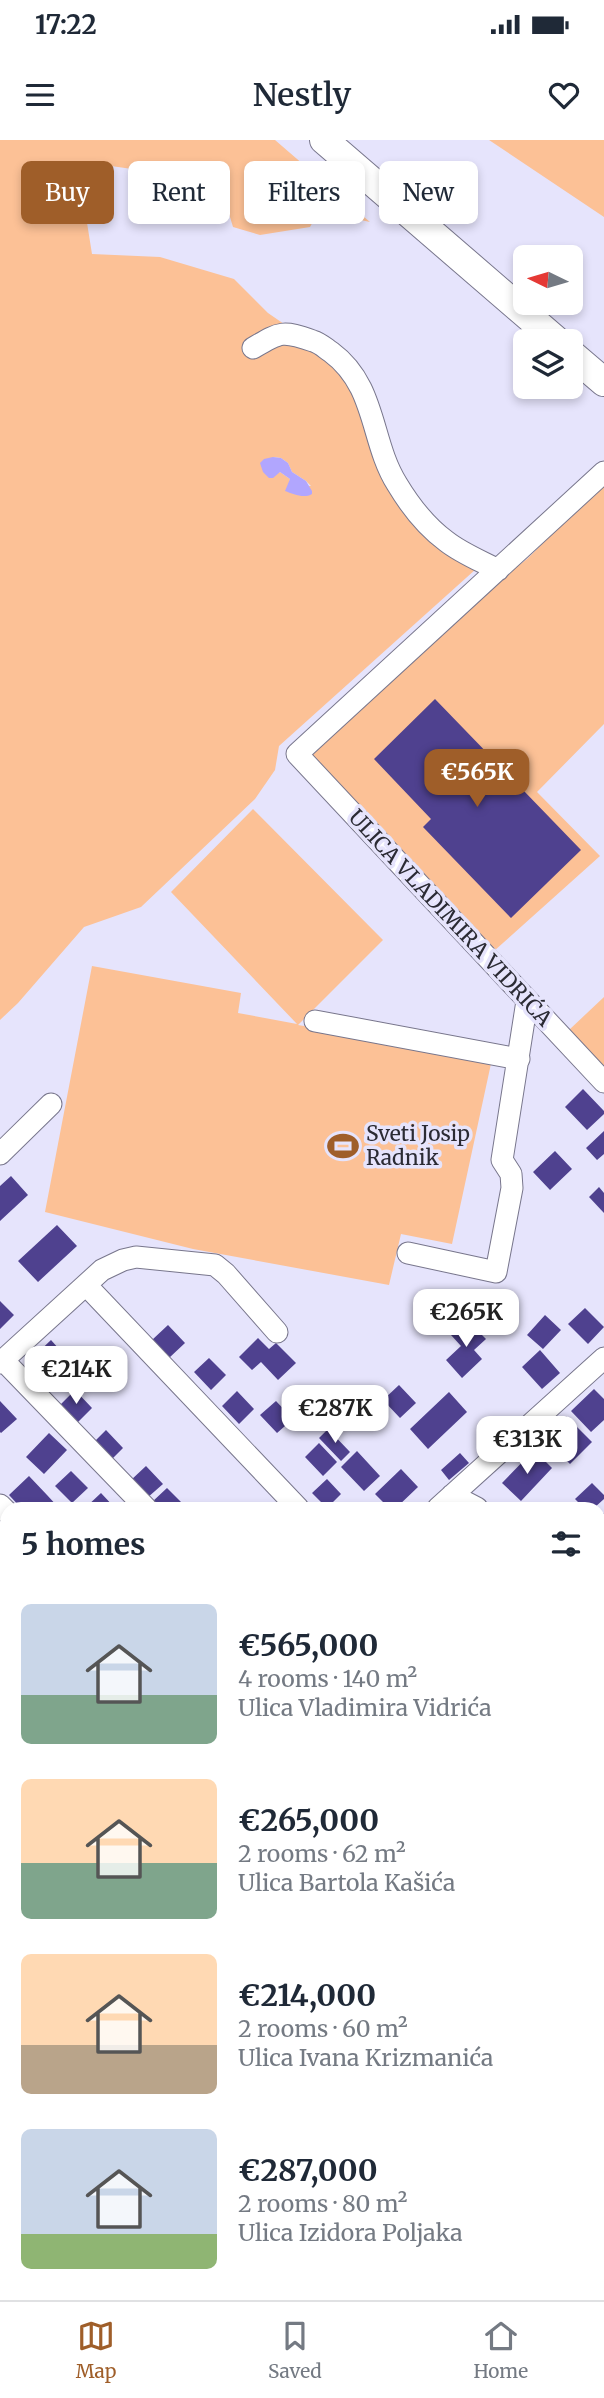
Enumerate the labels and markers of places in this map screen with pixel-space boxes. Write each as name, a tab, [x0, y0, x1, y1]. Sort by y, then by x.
pin: €565K	[428, 750, 526, 809]
place label: Sveti Josip Radnik	[366, 1120, 470, 1171]
sports icon: Sveti Josip Radnik	[326, 1129, 360, 1163]
pin: €265K	[417, 1290, 515, 1349]
pin: €214K	[27, 1346, 125, 1406]
pin: €287K	[286, 1386, 384, 1445]
pin: €313K	[478, 1416, 576, 1476]

